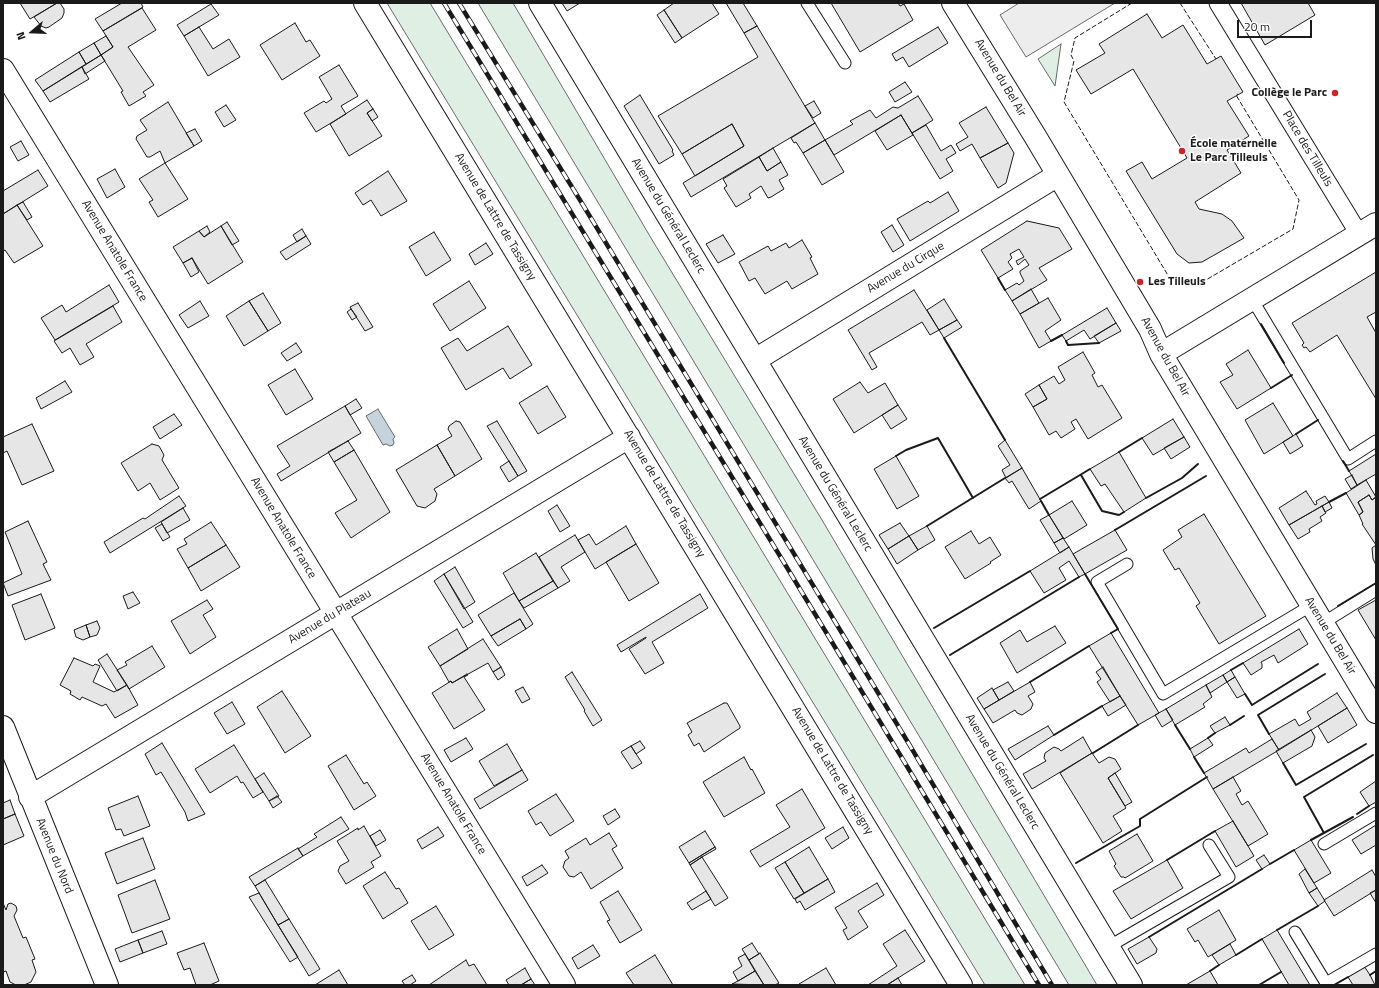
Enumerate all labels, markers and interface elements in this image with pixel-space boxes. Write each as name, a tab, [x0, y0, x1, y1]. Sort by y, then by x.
north arrow	[12, 12, 52, 52]
scale bar	[1239, 12, 1314, 38]
text: 20 m	[1244, 17, 1270, 36]
text: N	[12, 30, 29, 42]
street label: Avenue du Bel Air	[971, 36, 1029, 120]
place label: Collège le Parc	[1251, 86, 1327, 100]
marker: Collège le Parc	[1330, 88, 1340, 98]
street label: Place des Tilleuls	[1279, 109, 1335, 189]
place label: École maternelle Le Parc Tilleuls	[1190, 137, 1277, 165]
marker: École maternelle Le Parc Tilleuls	[1177, 146, 1187, 156]
street label: Avenue de Lattre de Tassigny	[451, 150, 539, 284]
street label: Avenue du Général Leclerc	[628, 156, 708, 276]
street label: Avenue Anatole France	[78, 198, 150, 304]
street label: Avenue du Cirque	[865, 239, 947, 297]
place label: Les Tilleuls	[1148, 275, 1206, 289]
marker: Les Tilleuls	[1135, 277, 1145, 287]
street label: Avenue du Bel Air	[1137, 315, 1193, 399]
street label: Avenue de Lattre de Tassigny	[620, 427, 708, 561]
street label: Avenue du Général Leclerc	[795, 434, 875, 554]
street label: Avenue Anatole France	[247, 475, 319, 581]
street label: Avenue du Plateau	[286, 587, 374, 647]
street label: Avenue du Bel Air	[1301, 594, 1359, 678]
street label: Avenue de Lattre de Tassigny	[788, 704, 876, 838]
street label: Avenue du Général Leclerc	[962, 712, 1042, 832]
street label: Avenue Anatole France	[417, 751, 489, 857]
street label: Avenue du Nord	[32, 816, 76, 896]

